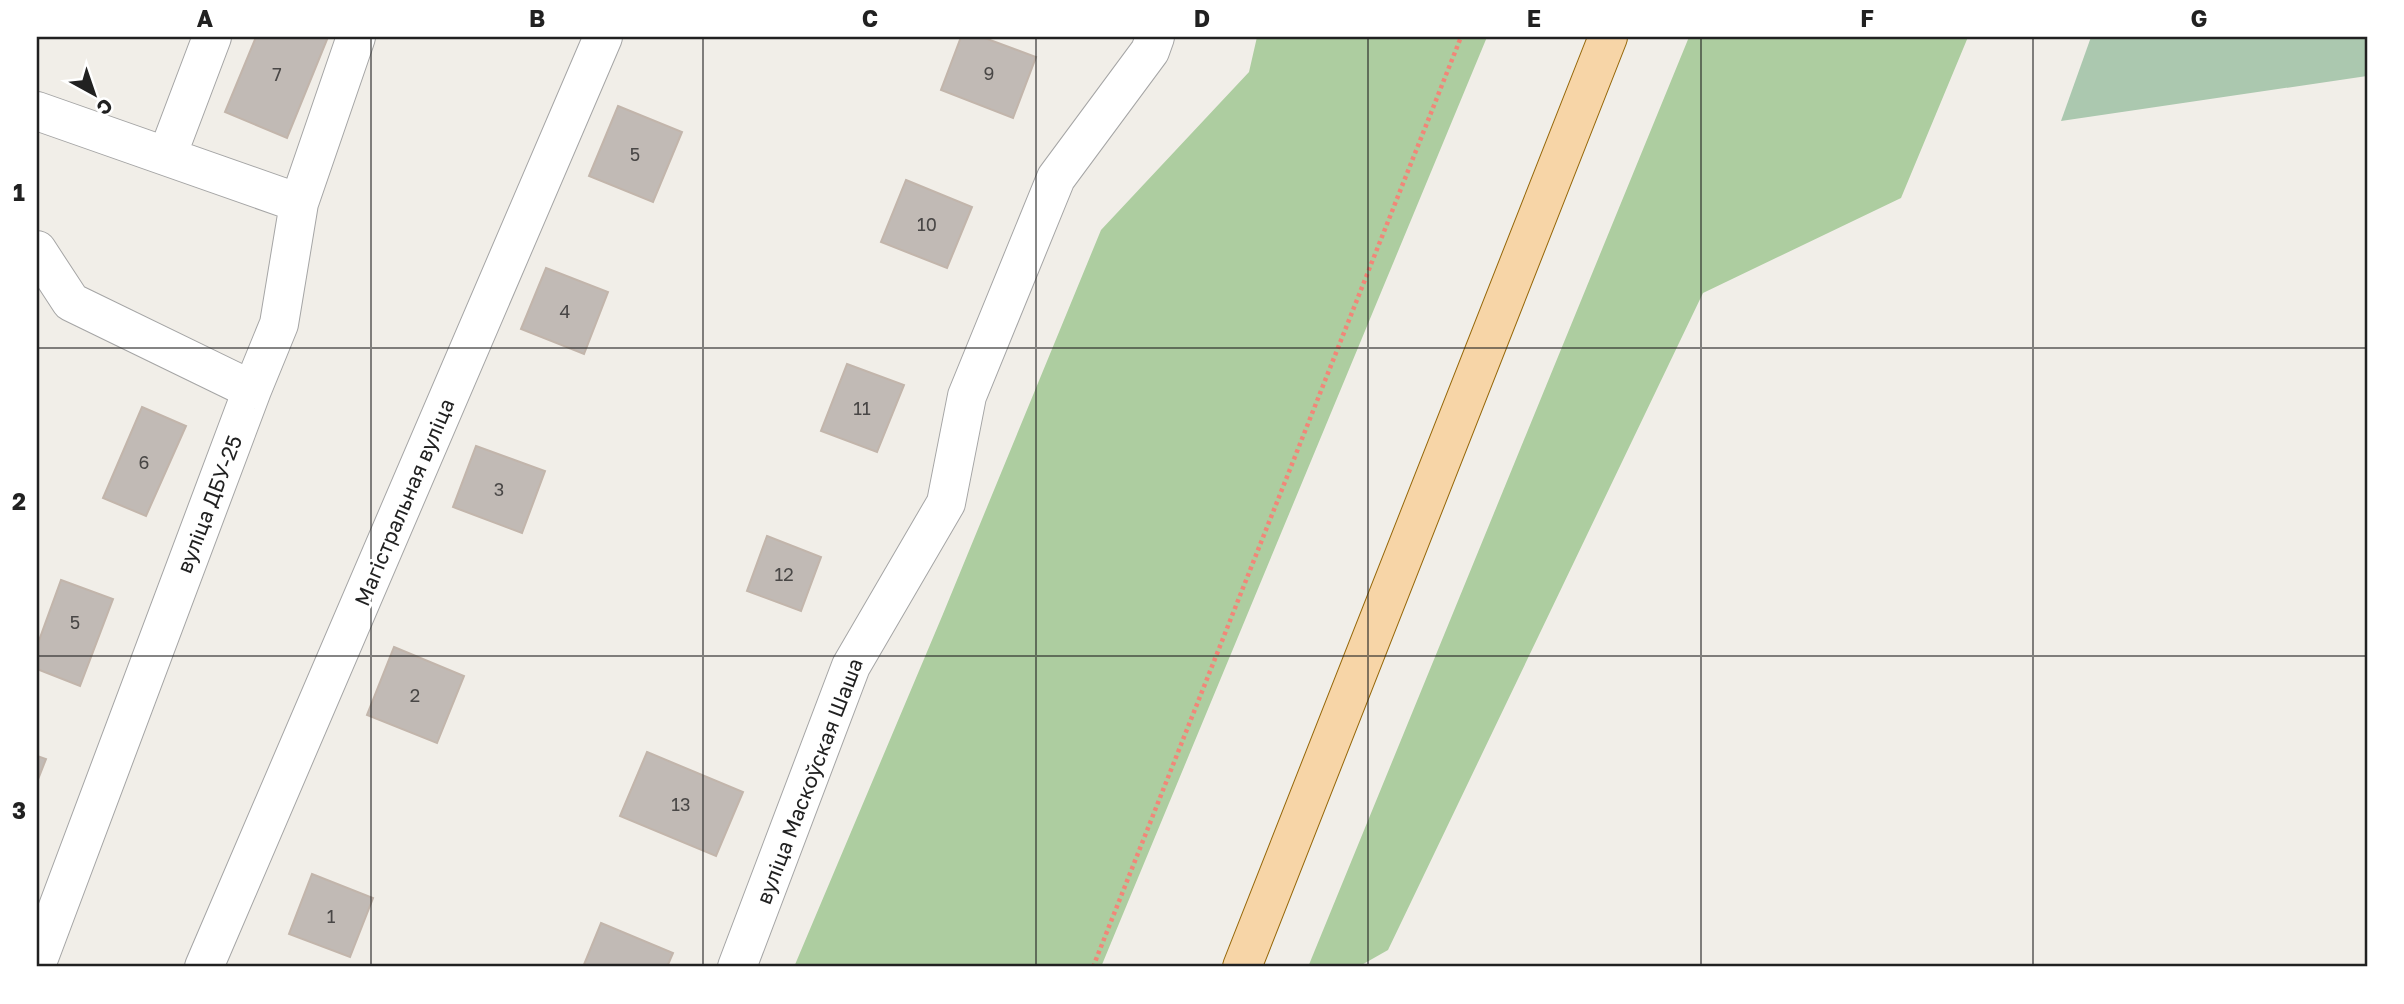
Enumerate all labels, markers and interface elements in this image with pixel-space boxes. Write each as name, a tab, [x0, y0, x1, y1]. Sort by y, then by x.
text: A	[197, 4, 214, 32]
text: B	[529, 4, 545, 32]
text: C	[862, 4, 878, 32]
text: D	[1194, 4, 1210, 32]
text: E	[1527, 4, 1541, 32]
text: F	[1860, 4, 1874, 32]
text: G	[2191, 4, 2207, 32]
north arrow	[60, 60, 130, 130]
house number: 9	[984, 62, 994, 84]
house number: 7	[272, 63, 282, 85]
text: С	[93, 94, 118, 121]
house number: 5	[630, 143, 640, 165]
text: 1	[13, 178, 25, 206]
house number: 10	[917, 213, 937, 235]
house number: 4	[560, 300, 571, 322]
street label: Магістральная вуліца	[349, 394, 459, 610]
house number: 11	[853, 397, 871, 419]
street label: вуліца ДБУ-25	[171, 431, 247, 577]
house number: 6	[139, 451, 149, 473]
house number: 3	[494, 478, 504, 500]
text: 2	[12, 487, 26, 515]
house number: 12	[774, 563, 794, 585]
house number: 5	[70, 611, 80, 633]
street label: вуліца Маскоўская Шаша	[750, 654, 868, 908]
house number: 2	[410, 684, 420, 706]
house number: 13	[671, 793, 691, 815]
text: 3	[12, 796, 26, 824]
house number: 1	[327, 905, 336, 927]

